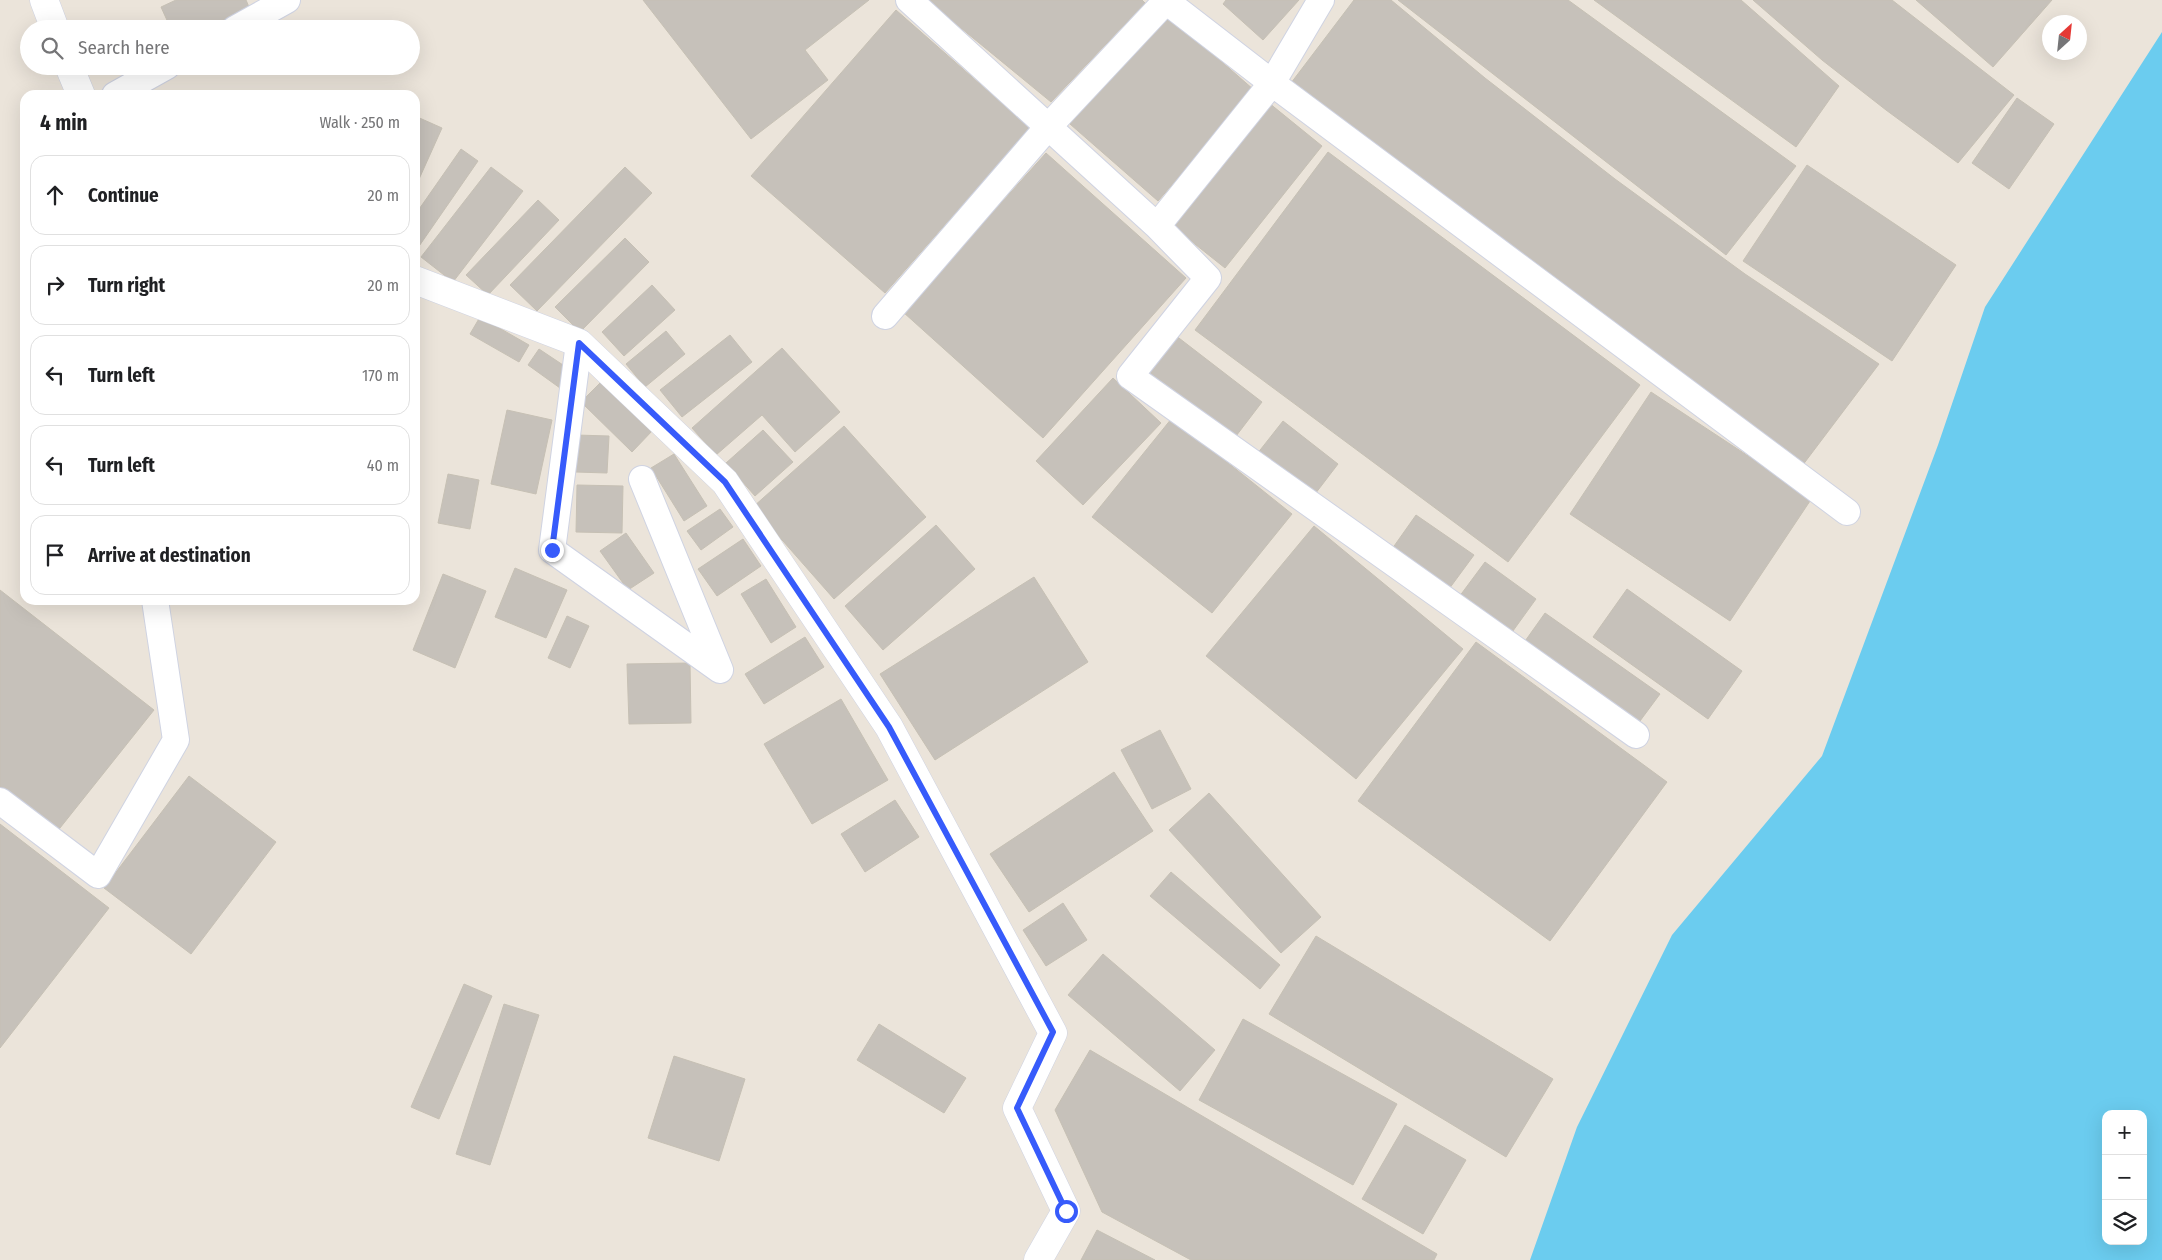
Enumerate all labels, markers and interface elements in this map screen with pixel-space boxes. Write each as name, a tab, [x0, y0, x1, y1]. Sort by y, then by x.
north arrow	[2042, 15, 2087, 60]
search box	[20, 20, 420, 75]
icon: search	[38, 34, 66, 62]
text: Search here	[78, 36, 170, 59]
text: 4 min	[40, 110, 88, 136]
text: Walk · 250 m	[319, 113, 400, 132]
icon: ahead	[41, 181, 69, 209]
text: Continue	[88, 184, 159, 207]
text: 20 m	[368, 186, 399, 205]
icon: right	[41, 271, 69, 299]
text: Turn right	[88, 274, 165, 297]
text: 20 m	[368, 276, 399, 295]
icon: left	[41, 361, 69, 389]
text: Turn left	[88, 364, 155, 387]
text: 170 m	[362, 366, 399, 385]
icon: left	[41, 451, 69, 479]
text: Turn left	[88, 454, 155, 477]
text: 40 m	[367, 456, 399, 475]
route end	[541, 539, 564, 562]
icon: arrive	[41, 541, 69, 569]
text: Arrive at destination	[88, 544, 251, 567]
map controls	[2102, 1110, 2147, 1245]
button: +	[2102, 1110, 2147, 1155]
button: −	[2102, 1155, 2147, 1200]
route start	[1055, 1200, 1078, 1223]
button: layers	[2102, 1200, 2147, 1245]

